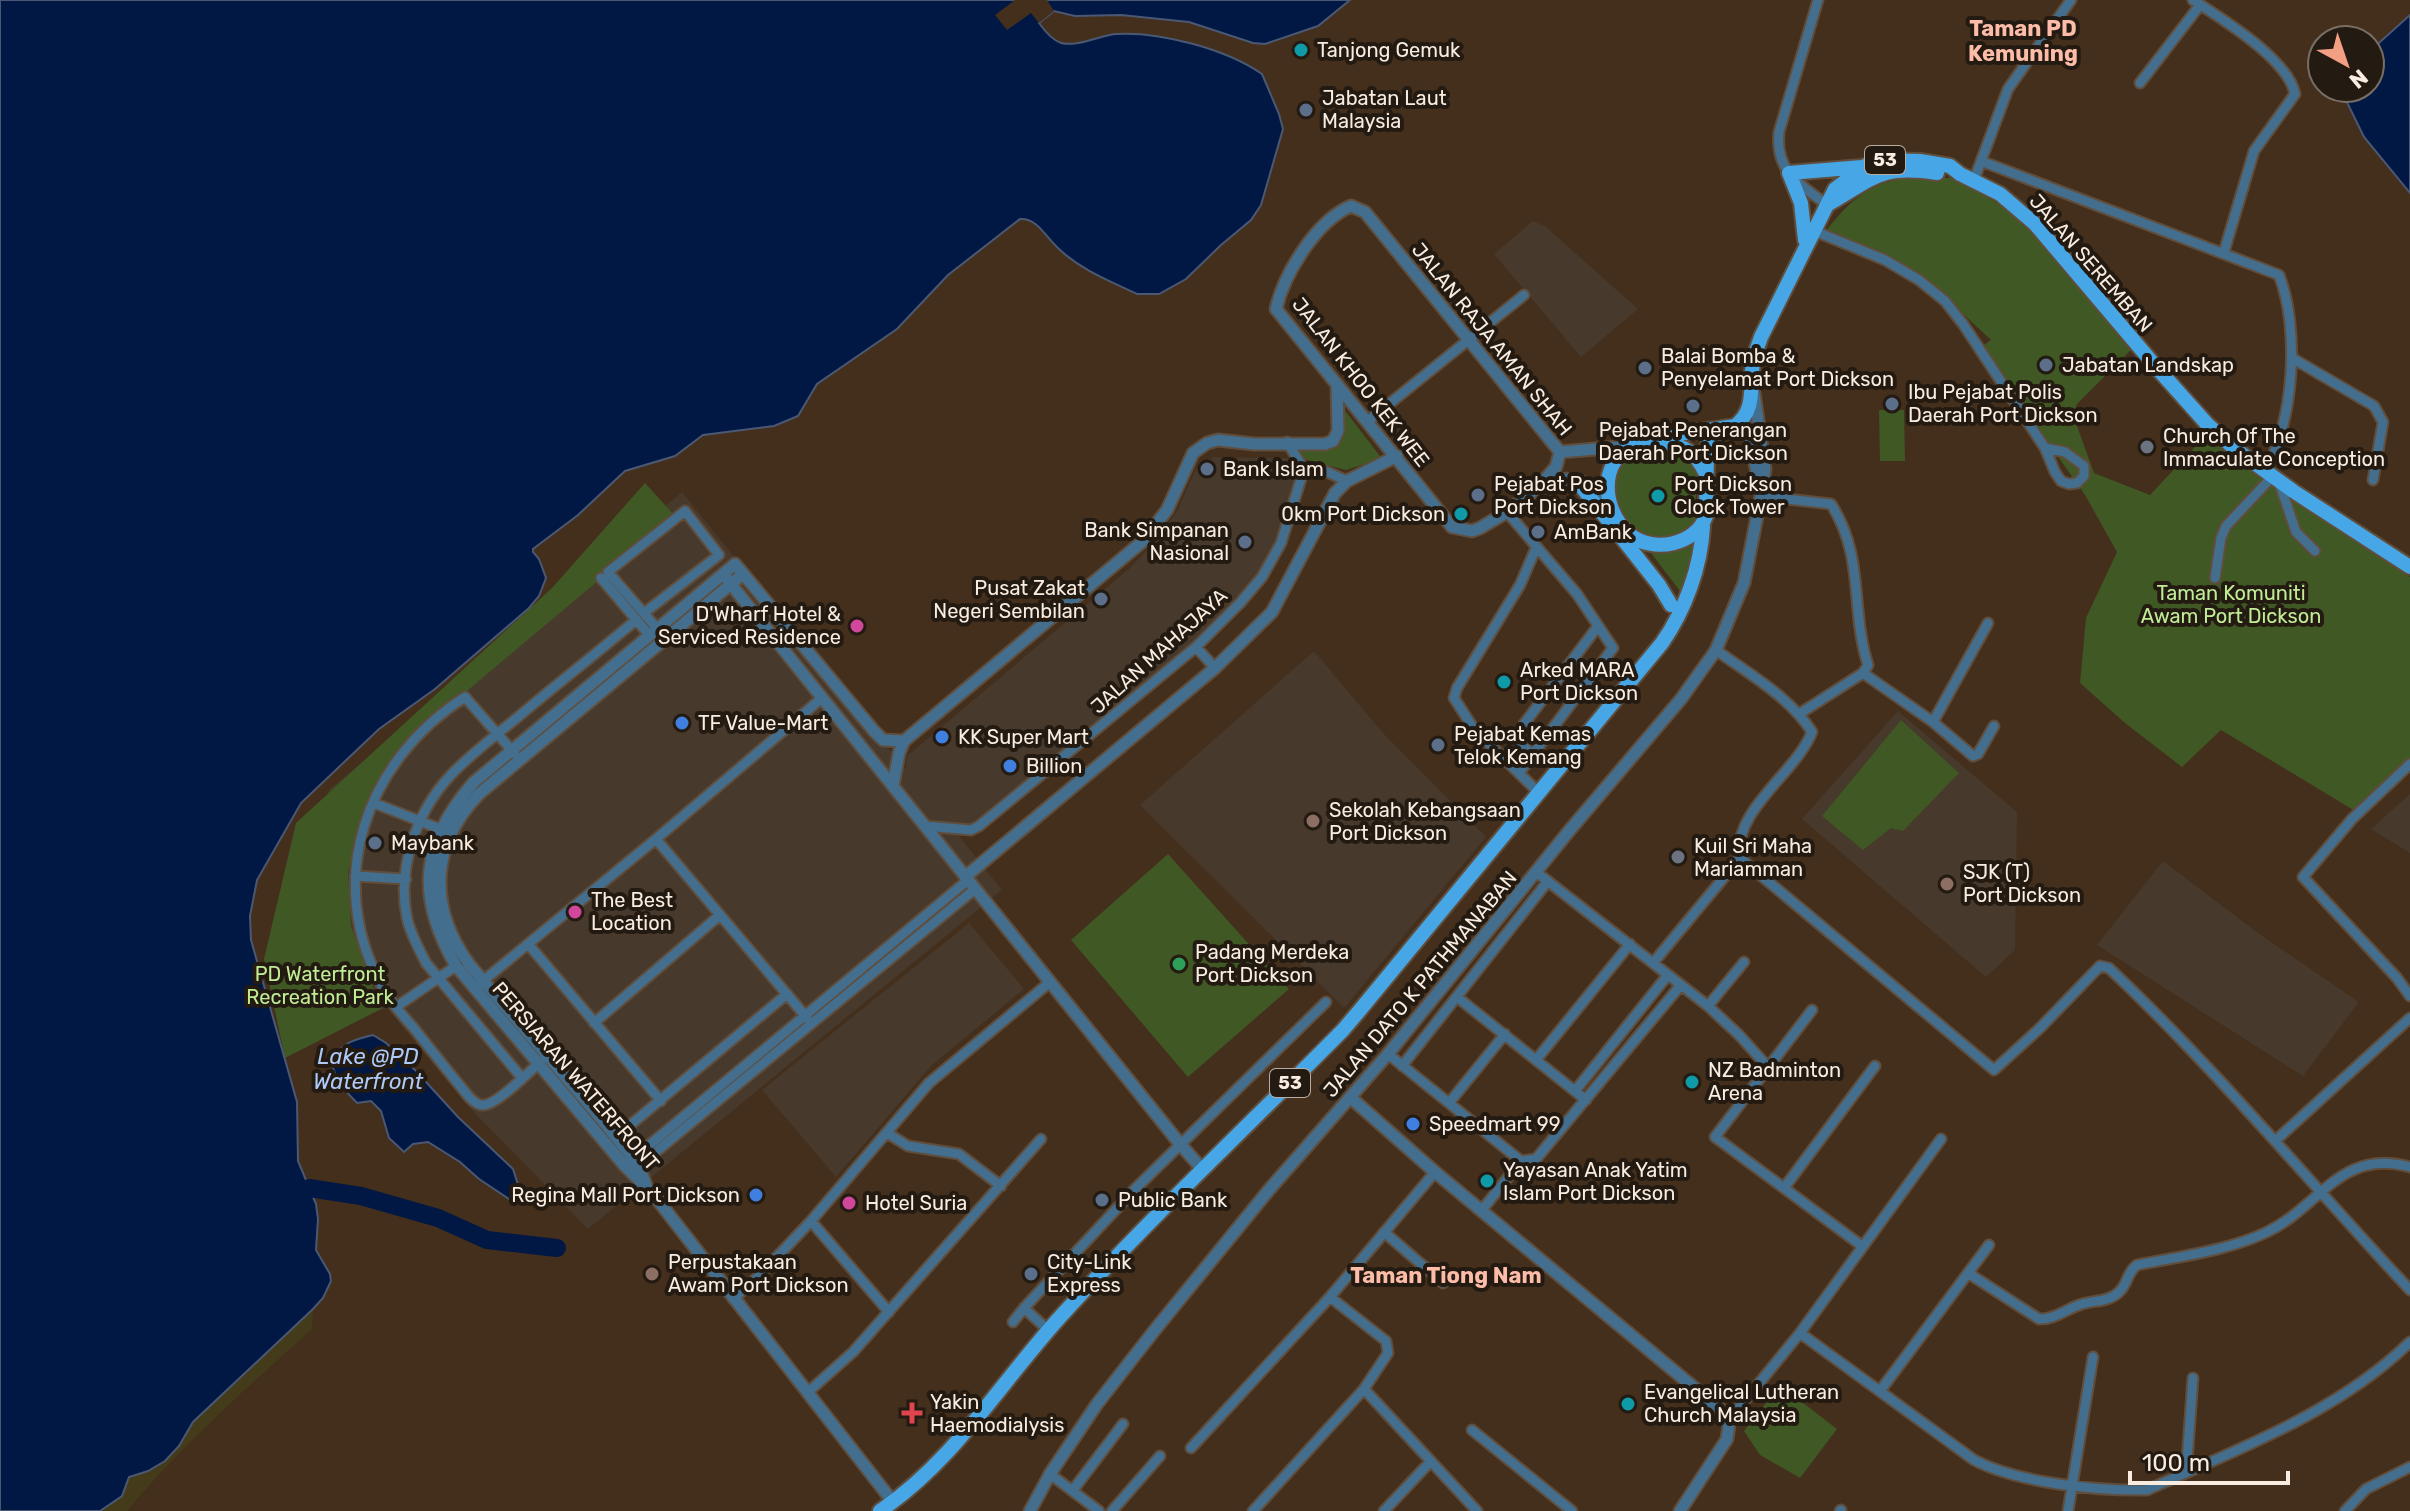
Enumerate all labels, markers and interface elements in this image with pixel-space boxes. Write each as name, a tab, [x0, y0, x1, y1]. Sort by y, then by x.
district label: Taman PD Kemuning	[1968, 15, 2078, 67]
north arrow	[2306, 24, 2386, 104]
place label: Tanjong Gemuk	[1317, 38, 1461, 62]
marker: Tanjong Gemuk	[1292, 41, 1310, 59]
text: N	[2344, 64, 2373, 94]
place label: Jabatan Laut Malaysia	[1322, 86, 1447, 133]
marker: Jabatan Laut Malaysia	[1297, 101, 1315, 119]
road number: 53	[1865, 146, 1905, 174]
street label: JALAN SEREMBAN	[2024, 189, 2158, 337]
street label: JALAN RAJA AMAN SHAH	[1407, 238, 1577, 440]
street label: JALAN KHOO KEK WEE	[1287, 293, 1435, 471]
place label: Balai Bomba & Penyelamat Port Dickson	[1661, 344, 1894, 391]
place label: Jabatan Landskap	[2062, 353, 2234, 377]
marker: Jabatan Landskap	[2037, 356, 2055, 374]
marker: Balai Bomba & Penyelamat Port Dickson	[1636, 359, 1654, 377]
place label: Ibu Pejabat Polis Daerah Port Dickson	[1908, 380, 2098, 427]
marker: Ibu Pejabat Polis Daerah Port Dickson	[1883, 395, 1901, 413]
marker: Pejabat Penerangan Daerah Port Dickson	[1684, 397, 1702, 415]
place label: Pejabat Penerangan Daerah Port Dickson	[1598, 418, 1788, 465]
place label: Church Of The Immaculate Conception	[2163, 424, 2385, 471]
marker: Church Of The Immaculate Conception	[2138, 438, 2156, 456]
place label: Bank Islam	[1223, 457, 1324, 481]
marker: Bank Islam	[1198, 460, 1216, 478]
place label: Pejabat Pos Port Dickson	[1494, 472, 1612, 519]
place label: Port Dickson Clock Tower	[1674, 472, 1792, 519]
marker: Pejabat Pos Port Dickson	[1469, 486, 1487, 504]
marker: Port Dickson Clock Tower	[1649, 487, 1667, 505]
place label: 0km Port Dickson	[1281, 502, 1445, 526]
marker: 0km Port Dickson	[1452, 505, 1470, 523]
place label: Bank Simpanan Nasional	[1084, 518, 1229, 565]
place label: AmBank	[1554, 520, 1633, 544]
marker: AmBank	[1529, 523, 1547, 541]
marker: Bank Simpanan Nasional	[1236, 533, 1254, 551]
place label: Pusat Zakat Negeri Sembilan	[933, 576, 1085, 623]
park label: Taman Komuniti Awam Port Dickson	[2141, 581, 2321, 628]
street label: JALAN MAHAJAYA	[1086, 583, 1232, 719]
marker: Pusat Zakat Negeri Sembilan	[1092, 590, 1110, 608]
place label: D'Wharf Hotel & Serviced Residence	[658, 602, 841, 649]
marker: D'Wharf Hotel & Serviced Residence	[848, 617, 866, 635]
place label: Arked MARA Port Dickson	[1520, 658, 1638, 705]
marker: Arked MARA Port Dickson	[1495, 673, 1513, 691]
place label: TF Value-Mart	[698, 711, 828, 735]
marker: TF Value-Mart	[673, 714, 691, 732]
place label: Pejabat Kemas Telok Kemang	[1454, 722, 1591, 769]
place label: KK Super Mart	[958, 725, 1089, 749]
marker: KK Super Mart	[933, 728, 951, 746]
marker: Pejabat Kemas Telok Kemang	[1429, 736, 1447, 754]
place label: Billion	[1026, 754, 1082, 778]
marker: Billion	[1001, 757, 1019, 775]
place label: Sekolah Kebangsaan Port Dickson	[1329, 798, 1521, 845]
marker: Sekolah Kebangsaan Port Dickson	[1304, 812, 1322, 830]
place label: Maybank	[391, 831, 475, 855]
marker: Maybank	[366, 834, 384, 852]
place label: Kuil Sri Maha Mariamman	[1694, 834, 1812, 881]
marker: Kuil Sri Maha Mariamman	[1669, 848, 1687, 866]
place label: SJK (T) Port Dickson	[1963, 860, 2081, 907]
street label: JALAN DATO K PATHMANABAN	[1318, 866, 1522, 1102]
marker: SJK (T) Port Dickson	[1938, 875, 1956, 893]
place label: The Best Location	[591, 888, 673, 935]
marker: The Best Location	[566, 903, 584, 921]
place label: Padang Merdeka Port Dickson	[1195, 940, 1349, 987]
marker: Padang Merdeka Port Dickson	[1170, 955, 1188, 973]
park label: PD Waterfront Recreation Park	[246, 962, 394, 1009]
street label: PERSIARAN WATERFRONT	[487, 977, 665, 1176]
water label: Lake @PD Waterfront	[313, 1043, 424, 1095]
place label: NZ Badminton Arena	[1708, 1058, 1841, 1105]
road number: 53	[1270, 1069, 1310, 1097]
marker: NZ Badminton Arena	[1683, 1073, 1701, 1091]
place label: Speedmart 99	[1429, 1112, 1561, 1136]
marker: Speedmart 99	[1404, 1115, 1422, 1133]
place label: Yayasan Anak Yatim Islam Port Dickson	[1503, 1158, 1688, 1205]
marker: Yayasan Anak Yatim Islam Port Dickson	[1478, 1172, 1496, 1190]
place label: Regina Mall Port Dickson	[511, 1183, 740, 1207]
marker: Regina Mall Port Dickson	[747, 1186, 765, 1204]
place label: Public Bank	[1118, 1188, 1228, 1212]
place label: Hotel Suria	[865, 1191, 967, 1215]
marker: Public Bank	[1093, 1191, 1111, 1209]
marker: Hotel Suria	[840, 1194, 858, 1212]
place label: Perpustakaan Awam Port Dickson	[668, 1250, 849, 1297]
place label: City-Link Express	[1047, 1250, 1132, 1297]
district label: Taman Tiong Nam	[1350, 1262, 1542, 1289]
marker: Perpustakaan Awam Port Dickson	[643, 1265, 661, 1283]
marker: City-Link Express	[1022, 1265, 1040, 1283]
place label: Evangelical Lutheran Church Malaysia	[1644, 1380, 1839, 1427]
place label: Yakin Haemodialysis	[930, 1390, 1064, 1437]
marker: Evangelical Lutheran Church Malaysia	[1619, 1395, 1637, 1413]
marker: Yakin Haemodialysis	[901, 1402, 923, 1424]
scale bar	[2130, 1435, 2288, 1485]
text: 100 m	[2142, 1449, 2210, 1477]

